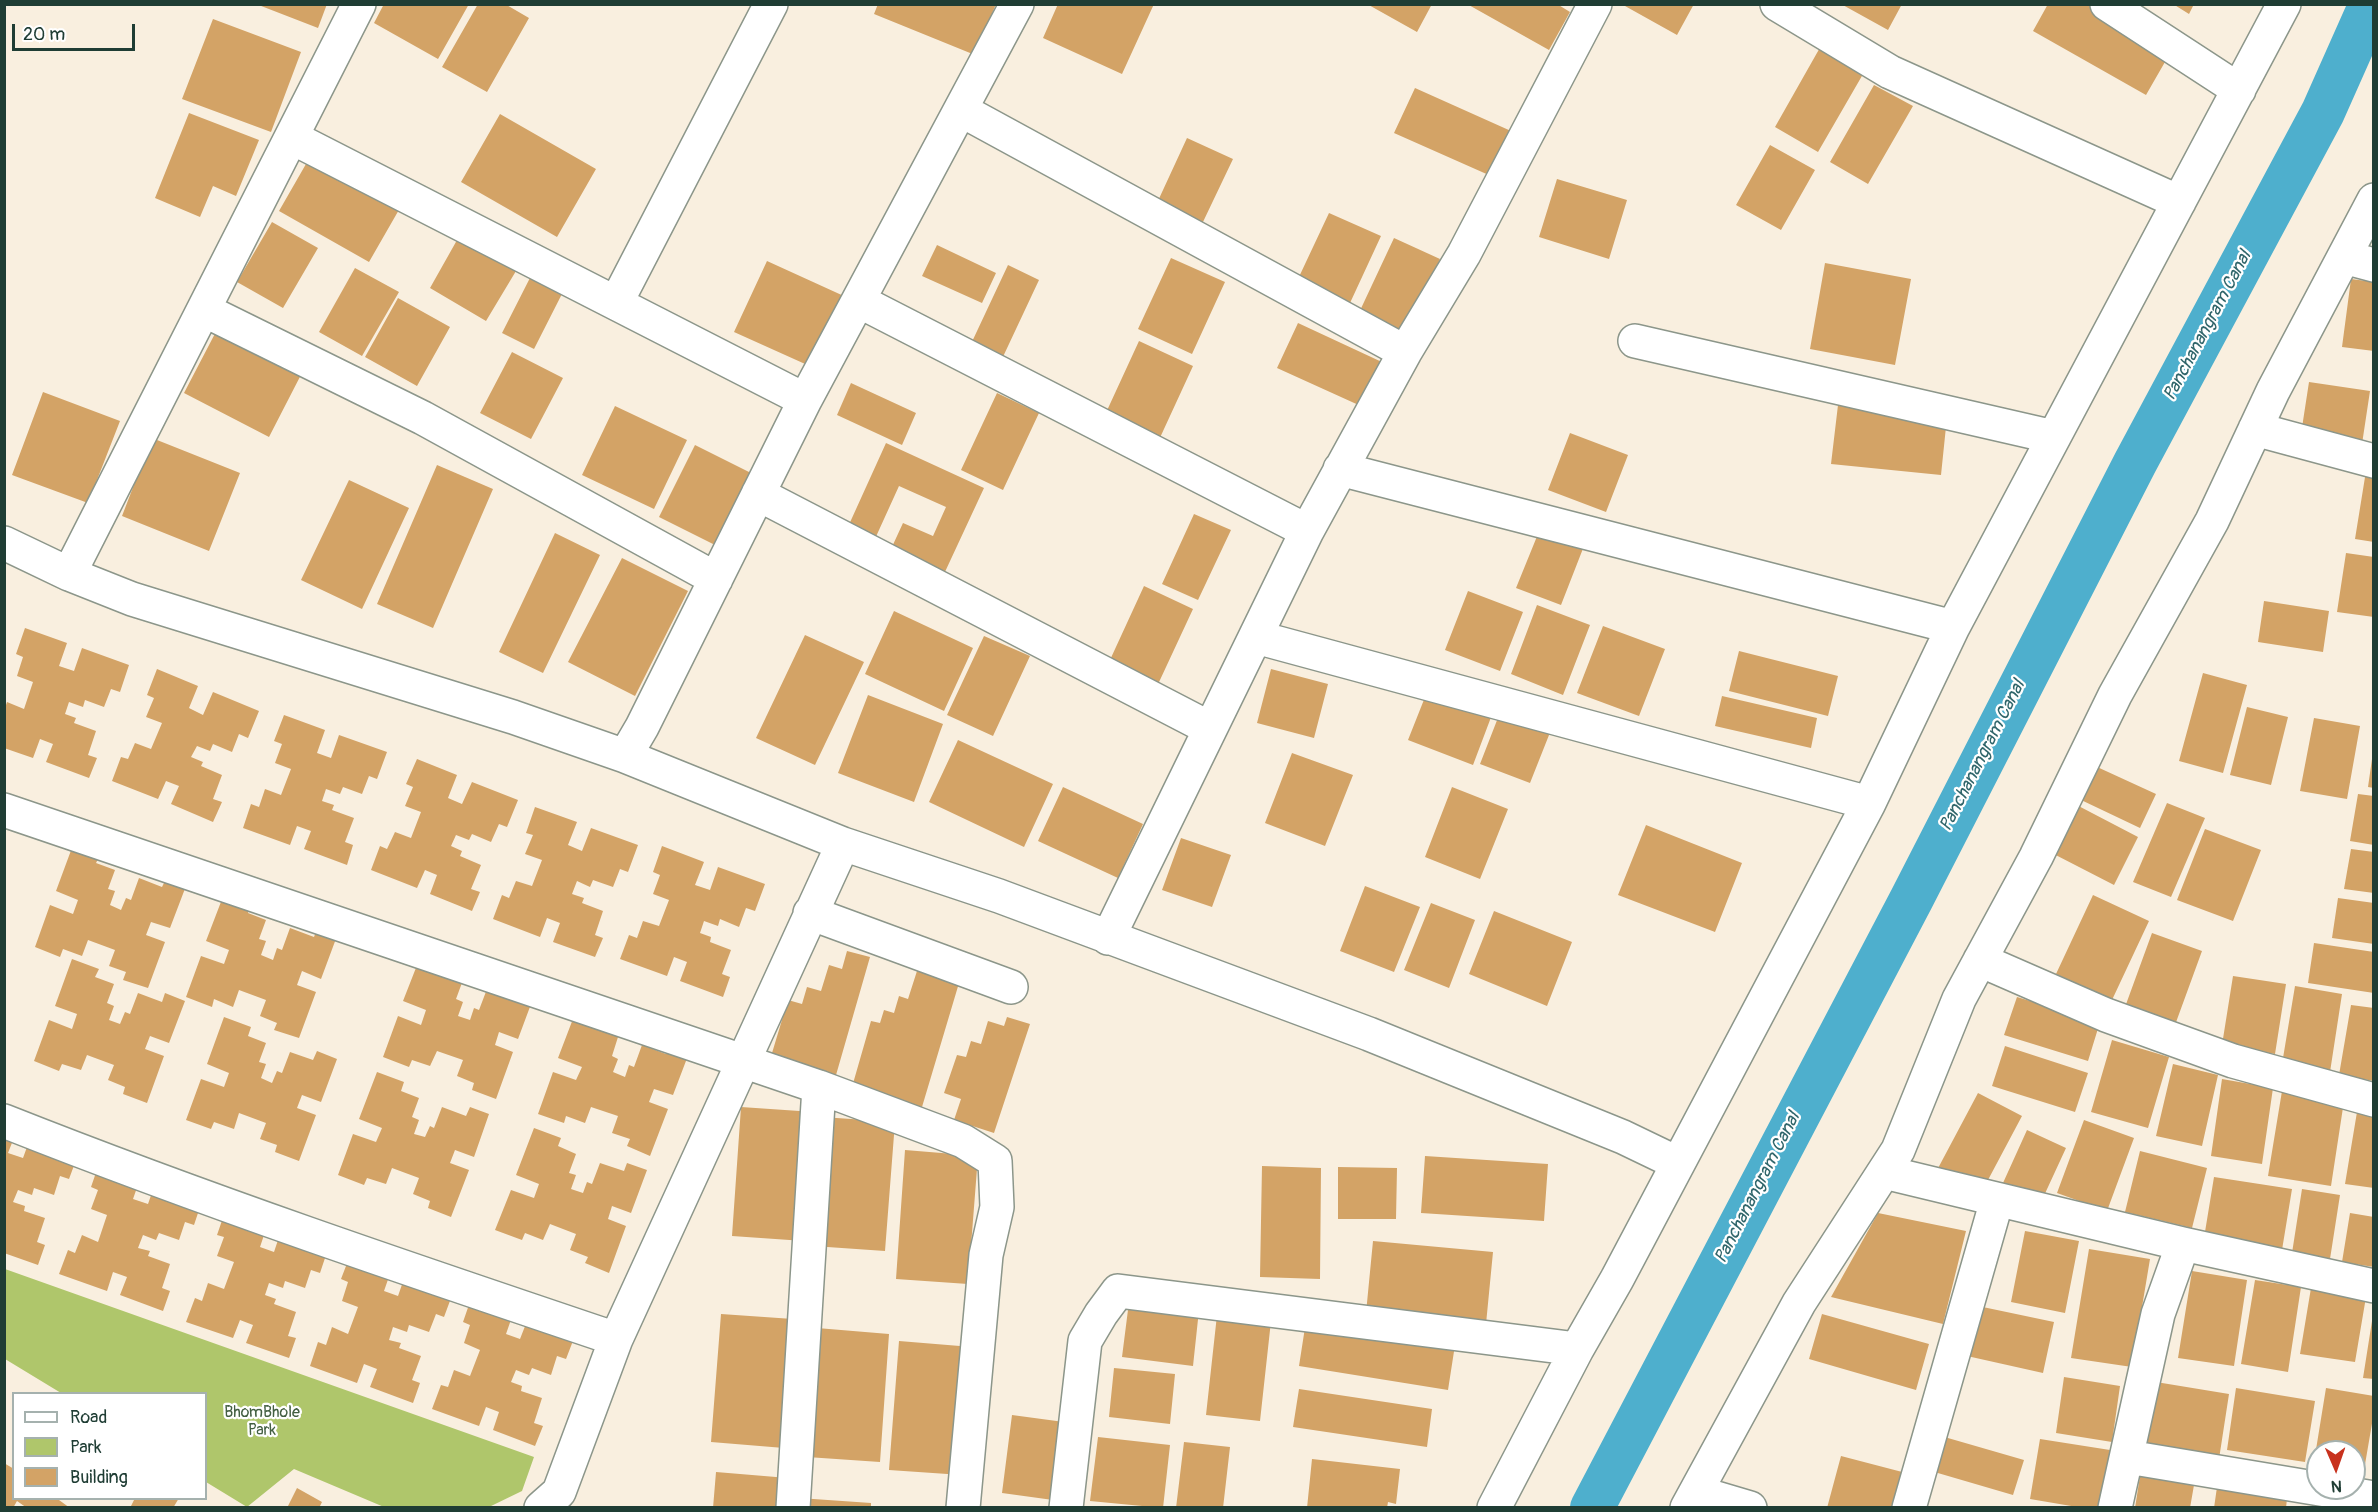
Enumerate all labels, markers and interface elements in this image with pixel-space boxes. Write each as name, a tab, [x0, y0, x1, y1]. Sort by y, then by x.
scale bar	[15, 12, 138, 50]
text: 20 m	[23, 23, 65, 46]
water label: Panchanangram Canal	[2159, 247, 2257, 405]
water label: Panchanangram Canal	[1936, 677, 2030, 835]
water label: Panchanangram Canal	[1711, 1109, 1805, 1267]
legend	[12, 1392, 207, 1500]
park label: BhomBhole Park	[224, 1403, 300, 1441]
text: Road	[70, 1406, 107, 1429]
text: Park	[70, 1436, 102, 1459]
north arrow	[2306, 1440, 2366, 1500]
text: Building	[70, 1466, 128, 1489]
text: N	[2331, 1476, 2342, 1496]

